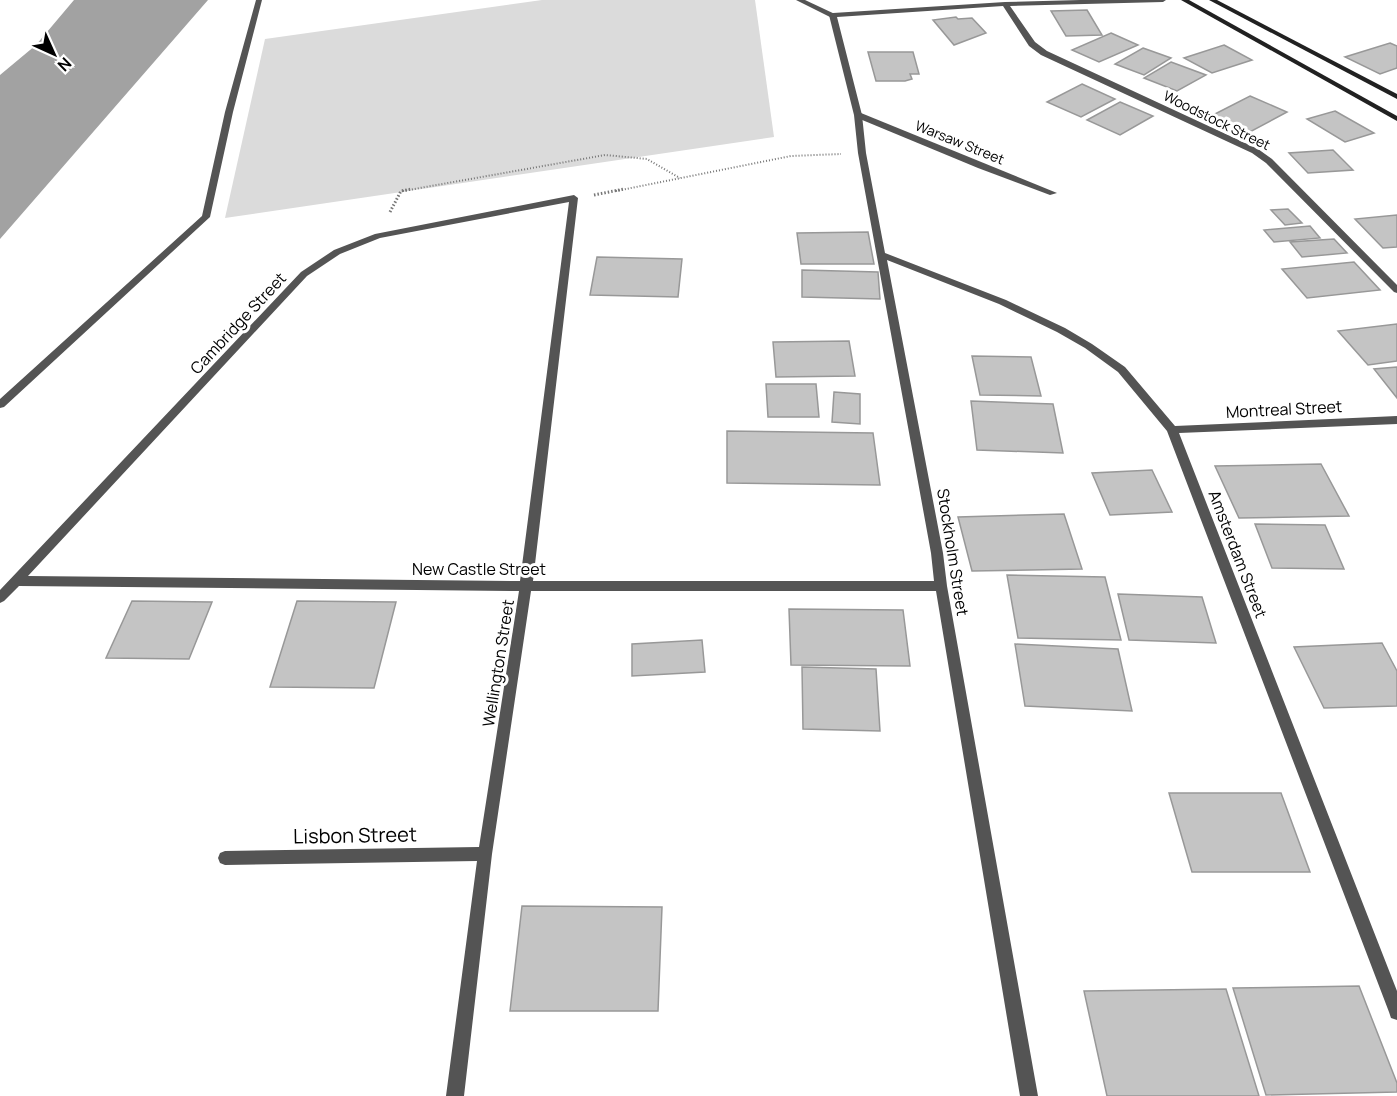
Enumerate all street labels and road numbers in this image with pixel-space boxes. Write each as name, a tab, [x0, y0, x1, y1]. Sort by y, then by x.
street label: Woodstock Street	[1160, 86, 1274, 154]
street label: Warsaw Street	[913, 115, 1008, 169]
street label: Cambridge Street	[185, 267, 291, 379]
street label: Montreal Street	[1225, 395, 1343, 423]
street label: Stockholm Street	[932, 487, 974, 617]
street label: Amsterdam Street	[1203, 487, 1273, 621]
street label: New Castle Street	[412, 558, 546, 580]
street label: Wellington Street	[477, 598, 519, 728]
street label: Lisbon Street	[293, 820, 417, 850]

